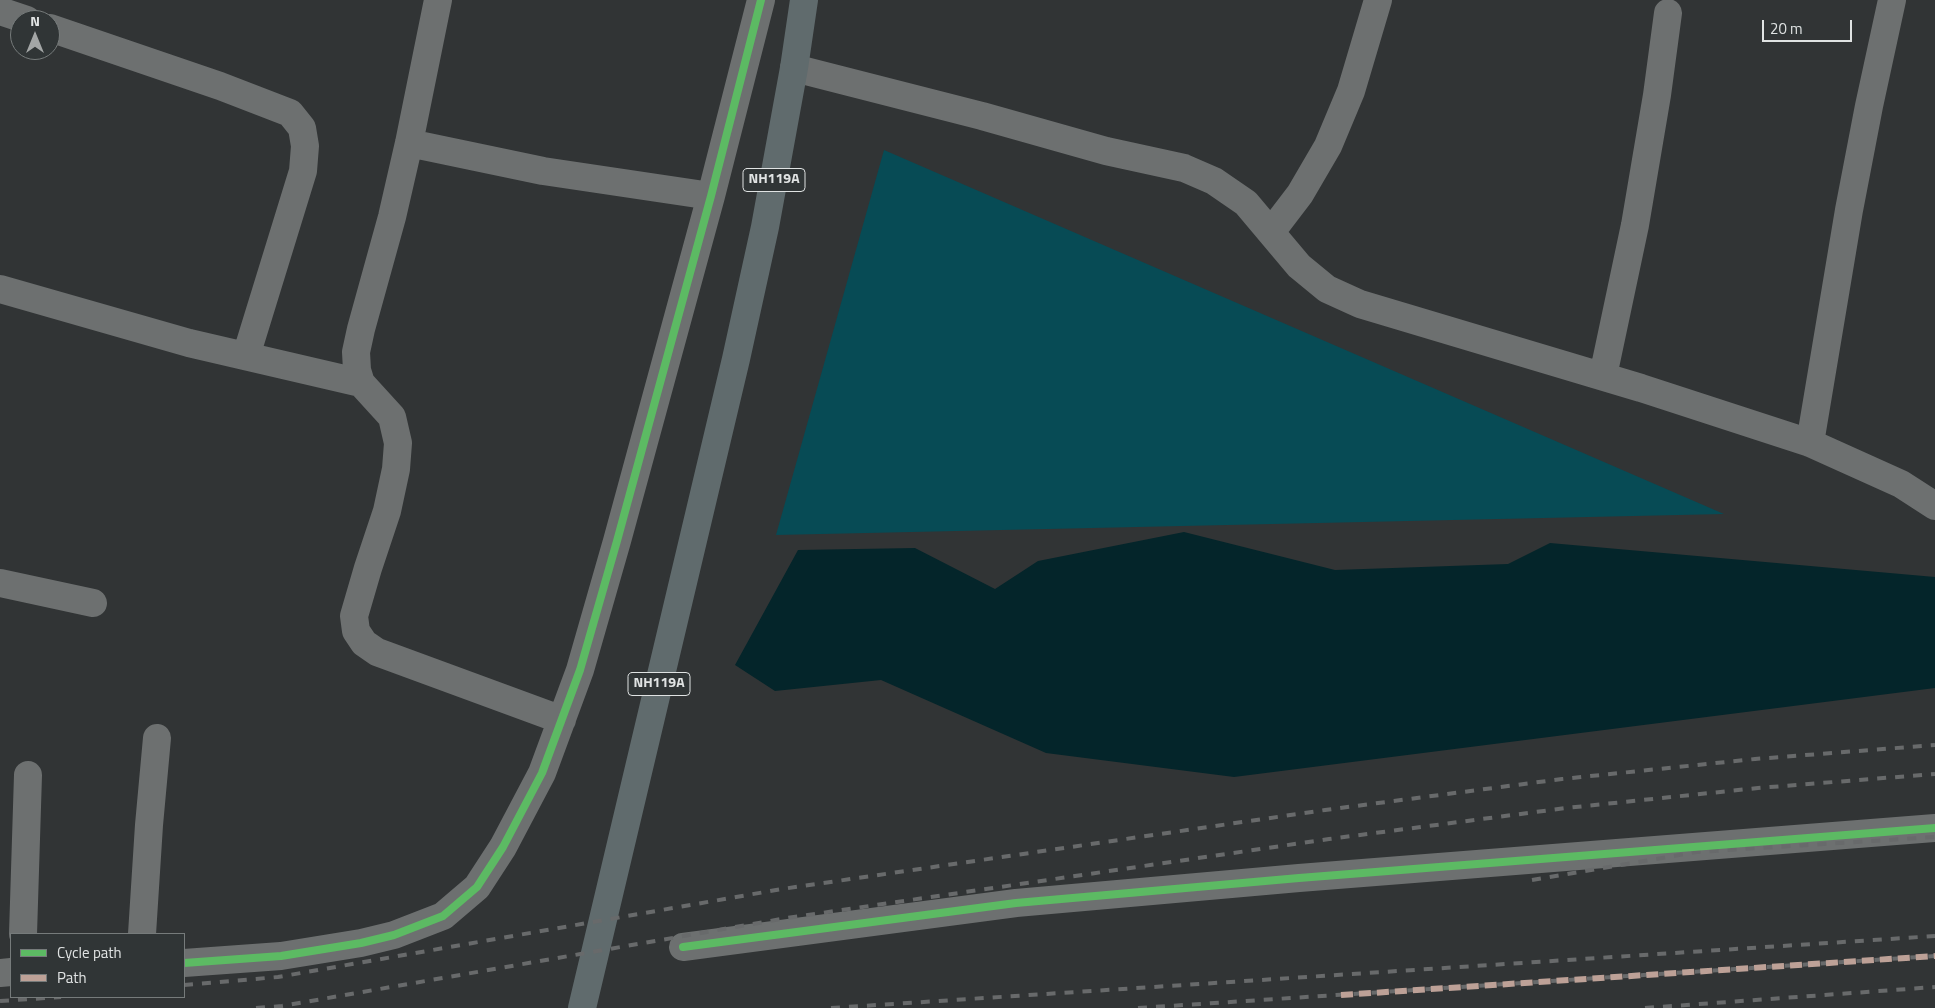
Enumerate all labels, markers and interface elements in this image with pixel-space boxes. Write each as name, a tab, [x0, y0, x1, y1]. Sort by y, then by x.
north arrow	[10, 10, 60, 60]
text: N	[30, 10, 40, 31]
scale bar	[1765, 10, 1855, 42]
text: 20 m	[1770, 17, 1803, 40]
road number: NH119A	[743, 168, 805, 192]
road number: NH119A	[628, 672, 690, 696]
legend	[10, 933, 185, 998]
text: Cycle path	[57, 941, 122, 964]
text: Path	[57, 966, 87, 989]

